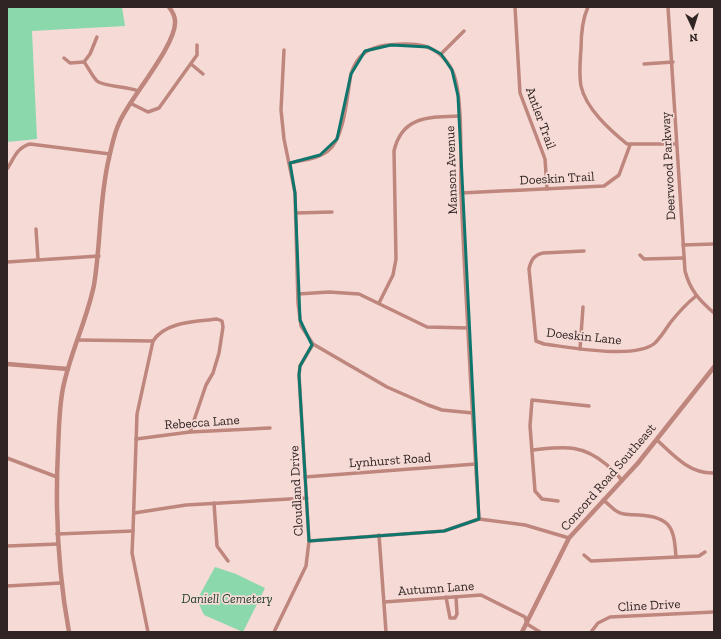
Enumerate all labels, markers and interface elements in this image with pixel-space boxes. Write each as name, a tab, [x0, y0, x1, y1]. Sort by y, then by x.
north arrow	[673, 8, 713, 48]
text: N	[688, 31, 698, 44]
street label: Antler Trail	[523, 85, 559, 152]
street label: Deerwood Parkway	[658, 111, 678, 221]
street label: Manson Avenue	[442, 125, 460, 215]
street label: Doeskin Trail	[519, 169, 595, 187]
street label: Doeskin Lane	[546, 325, 622, 347]
street label: Rebecca Lane	[164, 412, 240, 432]
street label: Concord Road Southeast	[557, 420, 659, 534]
street label: Cloudland Drive	[286, 445, 306, 537]
street label: Lynhurst Road	[349, 450, 431, 470]
street label: Autumn Lane	[397, 578, 475, 598]
park label: Daniell Cemetery	[182, 591, 272, 606]
street label: Cline Drive	[617, 596, 681, 614]

